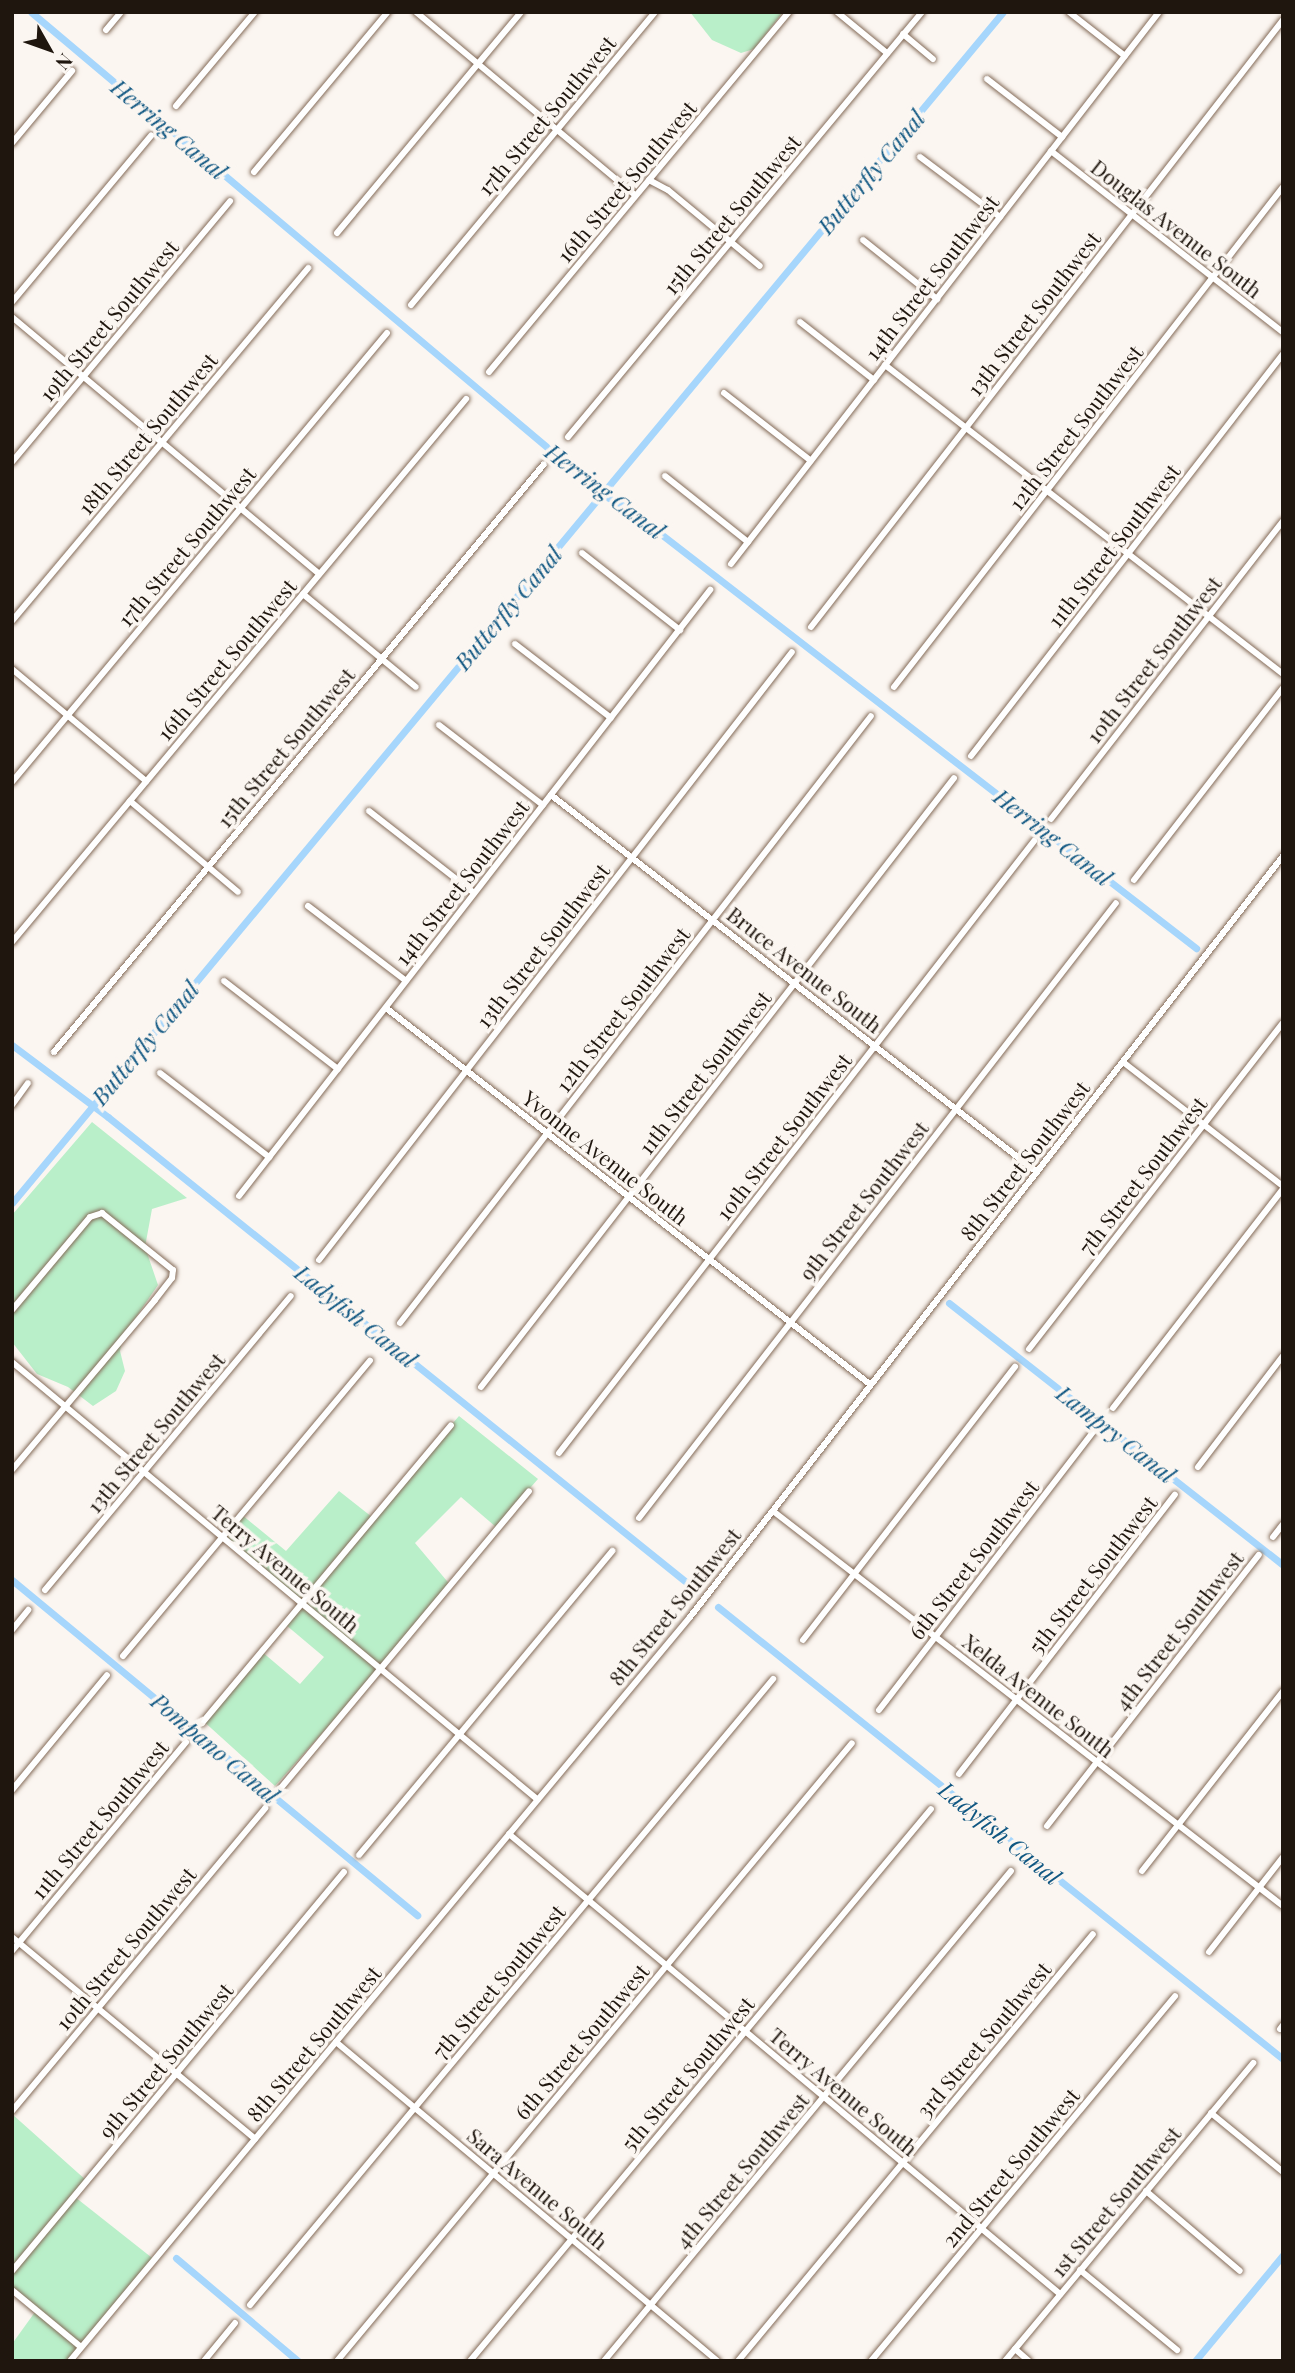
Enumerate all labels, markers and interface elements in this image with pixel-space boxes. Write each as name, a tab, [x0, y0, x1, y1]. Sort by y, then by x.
north arrow	[14, 14, 84, 84]
street label: 17th Street Southwest	[472, 30, 620, 200]
text: N	[51, 49, 79, 76]
water label: Herring Canal	[106, 73, 232, 185]
street label: 16th Street Southwest	[551, 95, 701, 267]
water label: Butterfly Canal	[811, 105, 931, 239]
street label: 15th Street Southwest	[657, 129, 805, 299]
street label: Douglas Avenue South	[1086, 153, 1268, 303]
street label: 14th Street Southwest	[859, 189, 1003, 365]
street label: 13th Street Southwest	[961, 226, 1105, 400]
street label: 19th Street Southwest	[33, 234, 183, 406]
street label: 12th Street Southwest	[1003, 339, 1147, 515]
street label: 18th Street Southwest	[72, 347, 222, 519]
water label: Herring Canal	[540, 437, 670, 545]
street label: 11th Street Southwest	[1041, 458, 1185, 632]
street label: 17th Street Southwest	[112, 461, 260, 631]
water label: Butterfly Canal	[448, 541, 568, 675]
street label: 10th Street Southwest	[1080, 570, 1226, 748]
street label: 16th Street Southwest	[151, 573, 301, 745]
street label: 15th Street Southwest	[211, 662, 359, 832]
water label: Herring Canal	[989, 782, 1117, 892]
street label: 14th Street Southwest	[389, 794, 533, 970]
street label: 13th Street Southwest	[470, 858, 614, 1032]
street label: Bruce Avenue South	[722, 901, 888, 1037]
street label: 12th Street Southwest	[550, 921, 694, 1097]
water label: Butterfly Canal	[85, 976, 205, 1110]
street label: 11th Street Southwest	[632, 985, 776, 1159]
street label: 10th Street Southwest	[710, 1047, 856, 1225]
street label: 8th Street Southwest	[954, 1075, 1094, 1245]
street label: Yvonne Avenue South	[518, 1084, 694, 1230]
street label: 7th Street Southwest	[1073, 1091, 1211, 1259]
street label: 9th Street Southwest	[793, 1115, 933, 1285]
water label: Ladyfish Canal	[290, 1259, 422, 1373]
street label: 13th Street Southwest	[81, 1347, 229, 1517]
water label: Lampry Canal	[1051, 1379, 1181, 1489]
street label: 6th Street Southwest	[903, 1474, 1043, 1644]
street label: 5th Street Southwest	[1023, 1490, 1161, 1658]
street label: Terry Avenue South	[206, 1498, 366, 1638]
street label: 8th Street Southwest	[603, 1522, 745, 1690]
street label: 4th Street Southwest	[1108, 1545, 1248, 1715]
street label: Xelda Avenue South	[958, 1628, 1120, 1762]
water label: Pompano Canal	[146, 1687, 284, 1809]
street label: 11th Street Southwest	[25, 1734, 173, 1904]
water label: Ladyfish Canal	[934, 1776, 1066, 1890]
street label: 10th Street Southwest	[49, 1861, 201, 2035]
street label: 7th Street Southwest	[426, 1899, 570, 2063]
street label: 3rd Street Southwest	[911, 1956, 1055, 2122]
street label: 6th Street Southwest	[508, 1958, 654, 2124]
street label: 8th Street Southwest	[240, 1960, 386, 2126]
street label: 9th Street Southwest	[93, 1977, 237, 2143]
street label: 5th Street Southwest	[615, 1991, 759, 2155]
street label: Terry Avenue South	[764, 2021, 924, 2161]
street label: 2nd Street Southwest	[936, 2082, 1084, 2252]
street label: 4th Street Southwest	[669, 2087, 813, 2253]
street label: 1st Street Southwest	[1044, 2120, 1186, 2282]
street label: Sara Avenue South	[462, 2122, 614, 2254]

